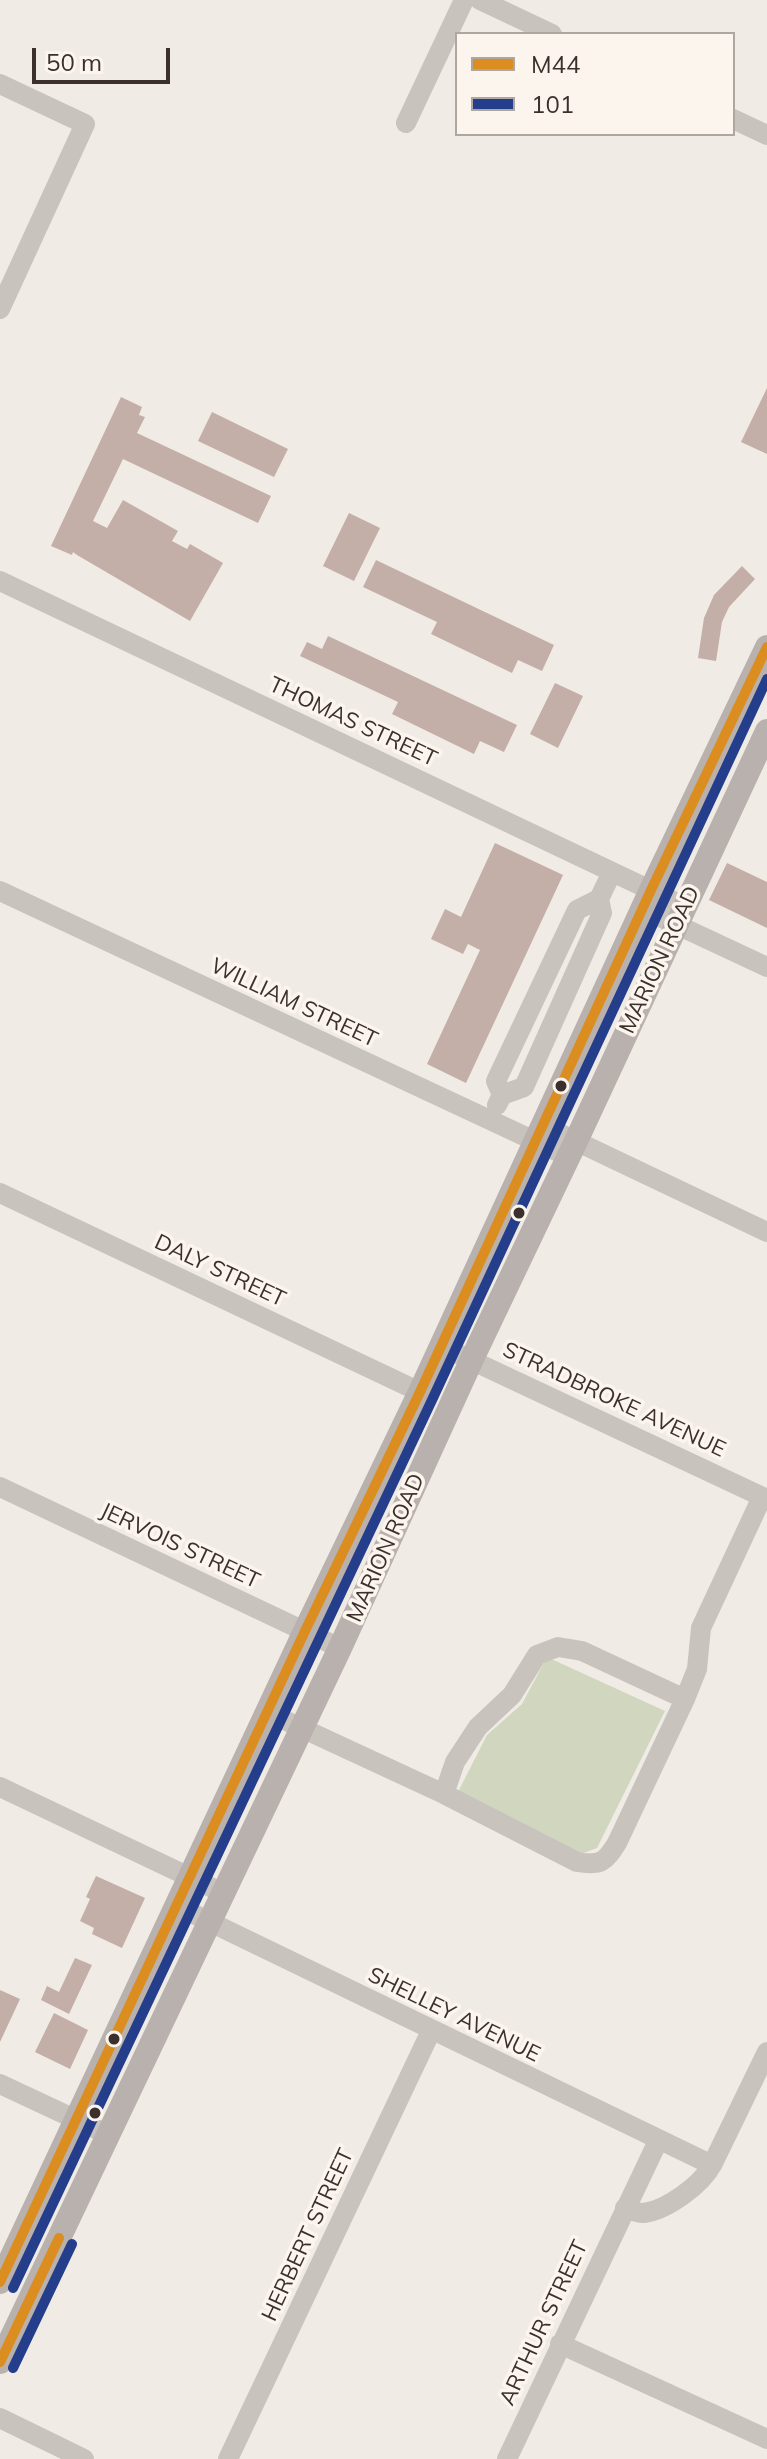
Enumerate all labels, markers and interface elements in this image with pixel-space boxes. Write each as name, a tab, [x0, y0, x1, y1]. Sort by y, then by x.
scale bar	[36, 32, 174, 82]
legend	[455, 32, 735, 136]
text: 50 m	[46, 47, 102, 77]
text: M44	[531, 49, 580, 79]
text: 101	[531, 89, 574, 119]
street label: THOMAS STREET	[265, 672, 441, 772]
street label: MARION ROAD	[614, 882, 706, 1038]
street label: WILLIAM STREET	[206, 953, 382, 1053]
unlabelled marker	[553, 1078, 569, 1094]
unlabelled marker	[511, 1205, 527, 1221]
street label: DALY STREET	[150, 1229, 290, 1313]
street label: STRADBROKE AVENUE	[498, 1337, 730, 1463]
street label: MARION ROAD	[341, 1470, 431, 1626]
street label: JERVOIS STREET	[96, 1497, 264, 1595]
street label: SHELLEY AVENUE	[364, 1962, 544, 2068]
unlabelled marker	[106, 2031, 122, 2047]
unlabelled marker	[87, 2105, 103, 2121]
street label: HERBERT STREET	[256, 2144, 360, 2326]
street label: ARTHUR STREET	[494, 2236, 594, 2410]

